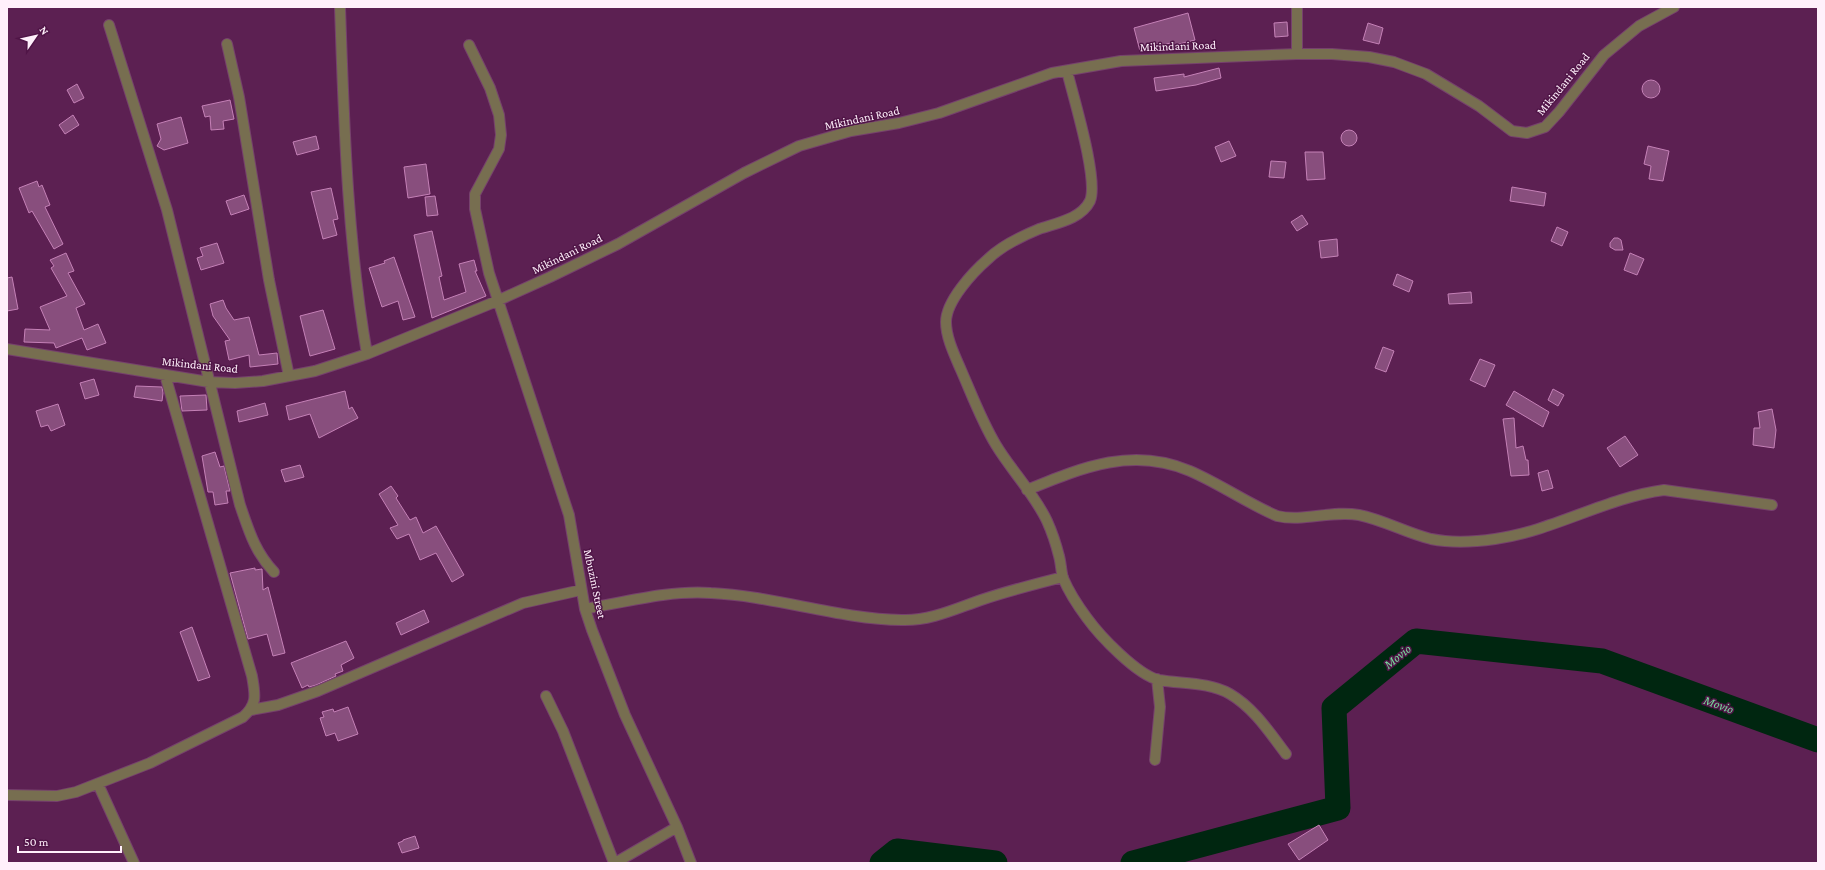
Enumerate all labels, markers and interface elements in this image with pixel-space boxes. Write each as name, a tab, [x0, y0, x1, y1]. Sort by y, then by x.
north arrow	[16, 16, 56, 56]
text: N	[37, 24, 52, 37]
street label: Mikindani Road	[1140, 38, 1217, 54]
street label: Mikindani Road	[1534, 49, 1593, 118]
street label: Mikindani Road	[823, 103, 902, 133]
street label: Mikindani Road	[530, 231, 605, 277]
street label: Mikindani Road	[161, 354, 239, 376]
street label: Mbuzini Street	[581, 548, 609, 621]
water label: Movio	[1380, 641, 1414, 673]
water label: Movio	[1701, 692, 1736, 717]
scale bar	[18, 828, 121, 854]
text: 50 m	[24, 835, 49, 849]

